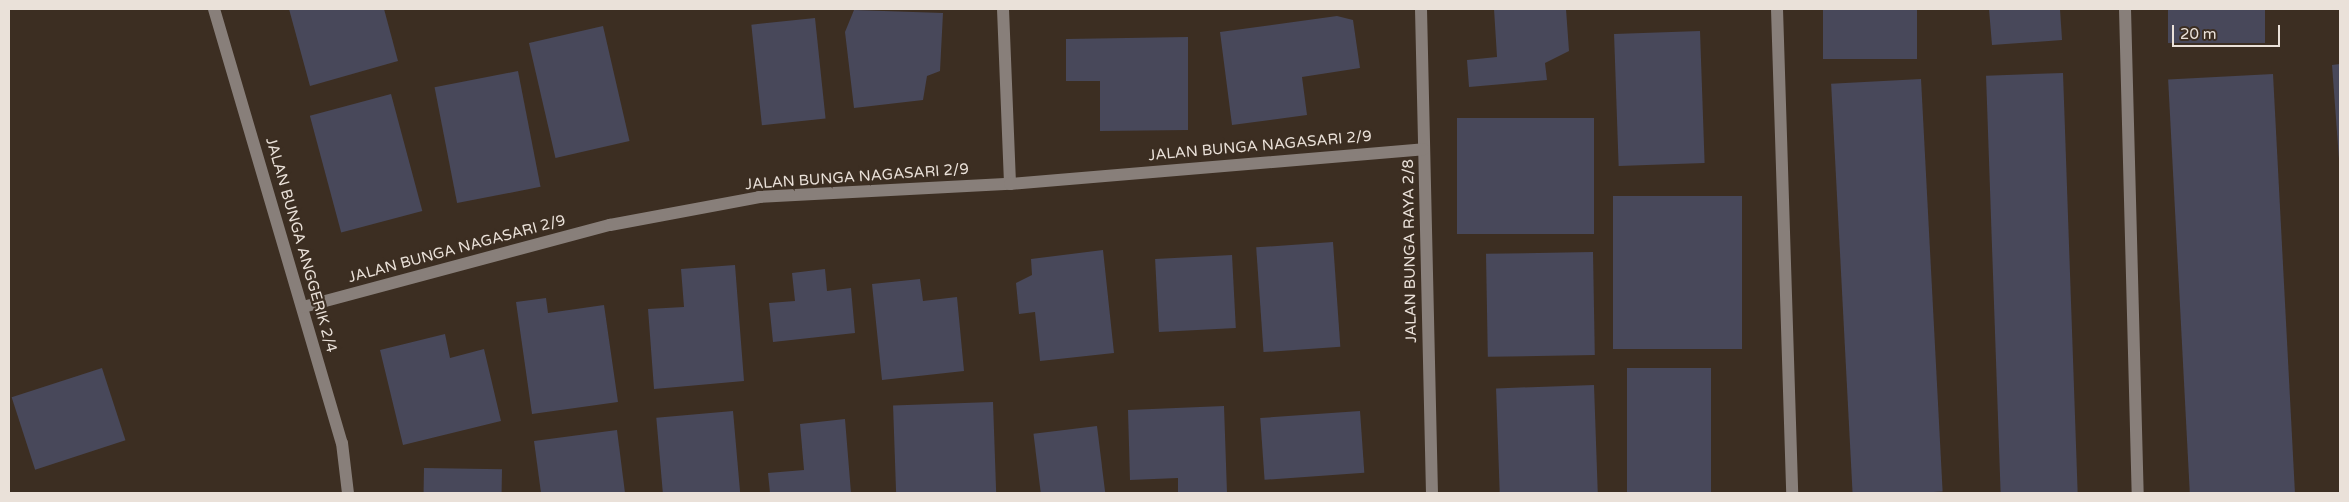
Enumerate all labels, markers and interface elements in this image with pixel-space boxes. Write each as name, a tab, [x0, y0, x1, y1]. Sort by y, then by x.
scale bar	[2174, 15, 2282, 47]
text: 20 m	[2180, 25, 2217, 43]
street label: JALAN BUNGA NAGASARI 2/9	[1148, 127, 1372, 165]
street label: JALAN BUNGA ANGGERIK 2/4	[262, 135, 340, 355]
street label: JALAN BUNGA RAYA 2/8	[1399, 159, 1421, 343]
street label: JALAN BUNGA NAGASARI 2/9	[745, 160, 969, 194]
street label: JALAN BUNGA NAGASARI 2/9	[346, 211, 568, 287]

